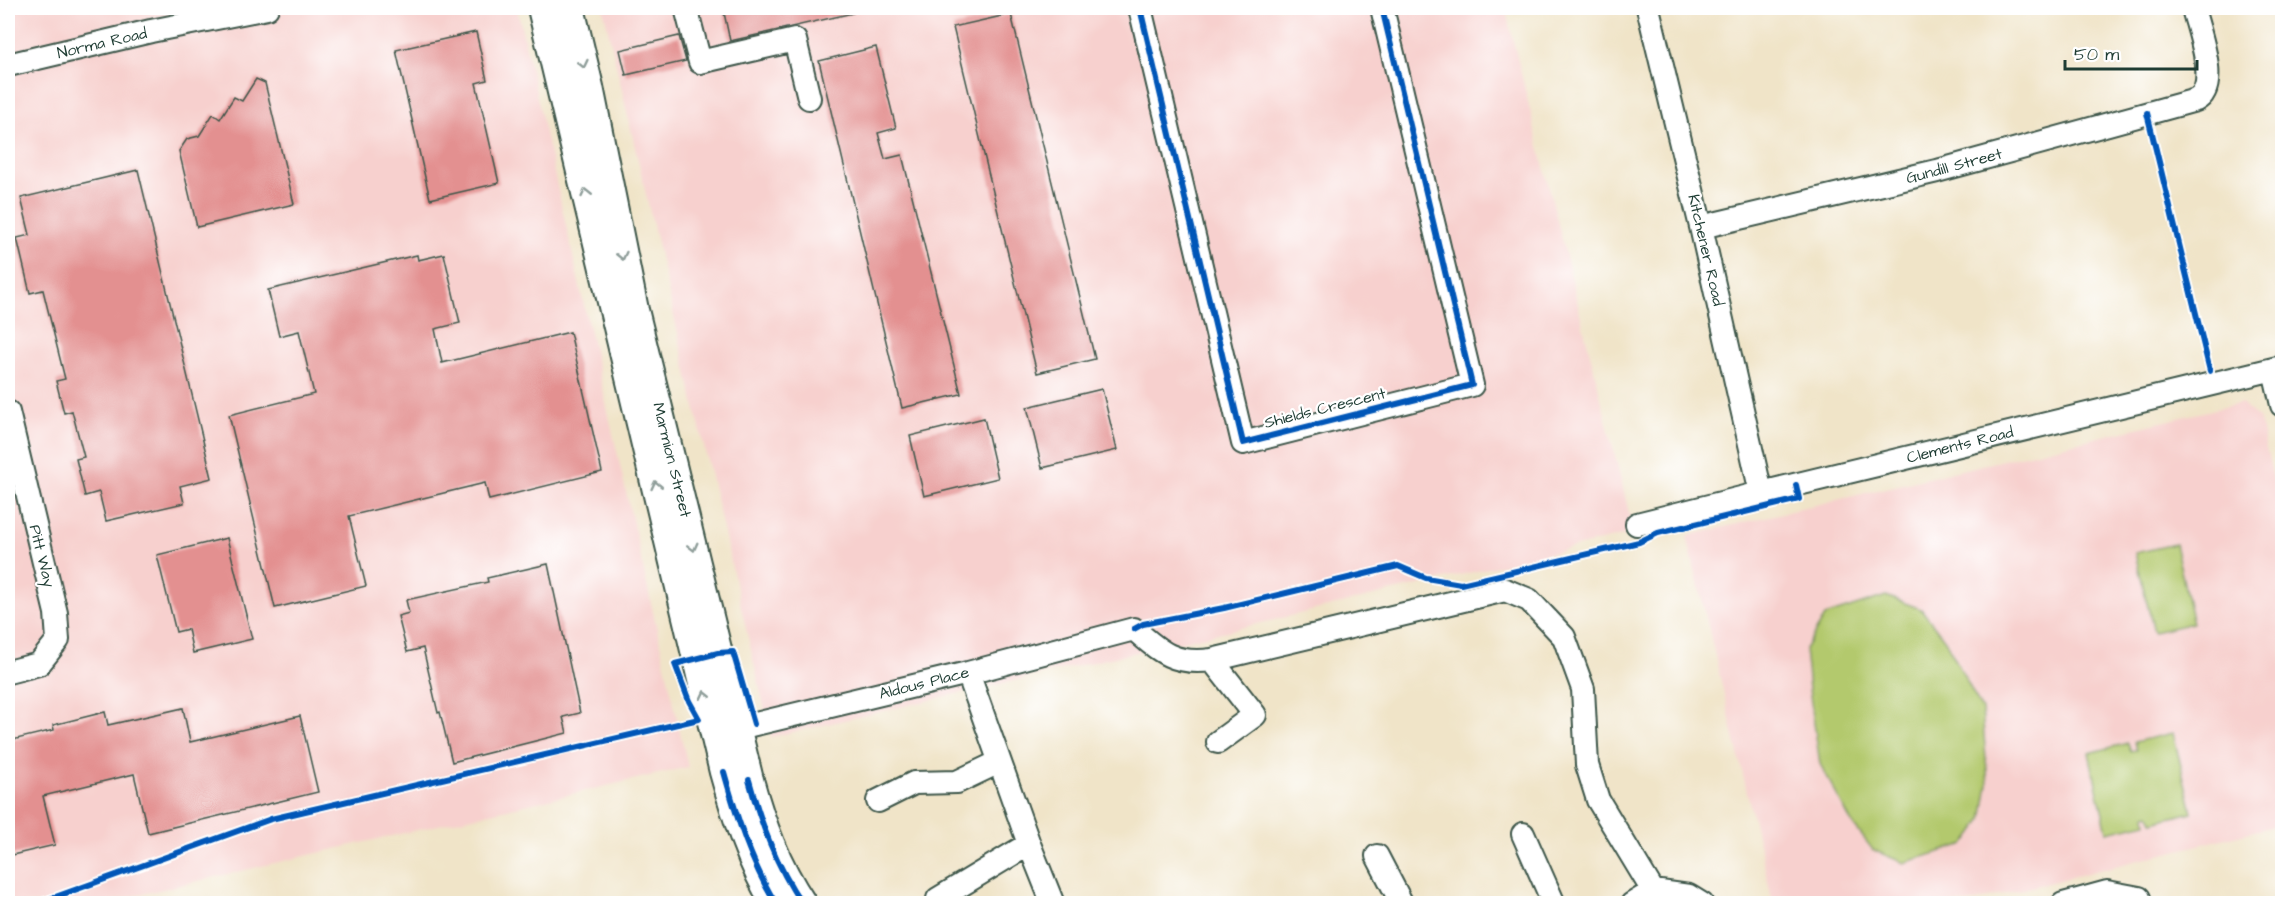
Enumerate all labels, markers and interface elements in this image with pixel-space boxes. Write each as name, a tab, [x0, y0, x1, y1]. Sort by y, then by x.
street label: Norma Road	[55, 22, 149, 64]
scale bar	[2065, 33, 2197, 71]
text: 50 m	[2074, 42, 2119, 67]
one-way arrow	[576, 59, 589, 69]
street label: Gundill Street	[1904, 142, 2005, 189]
one-way arrow	[580, 188, 593, 198]
street label: Kitchener Road	[1682, 192, 1730, 308]
one-way arrow	[615, 250, 628, 260]
street label: Shields Crescent	[1262, 382, 1389, 434]
street label: Marmion Street	[647, 400, 697, 520]
street label: Clements Road	[1904, 421, 2016, 469]
one-way arrow	[650, 480, 663, 490]
street label: Pitt Way	[23, 522, 60, 590]
one-way arrow	[685, 542, 698, 552]
street label: Aldous Place	[877, 661, 972, 705]
one-way arrow	[700, 690, 713, 700]

